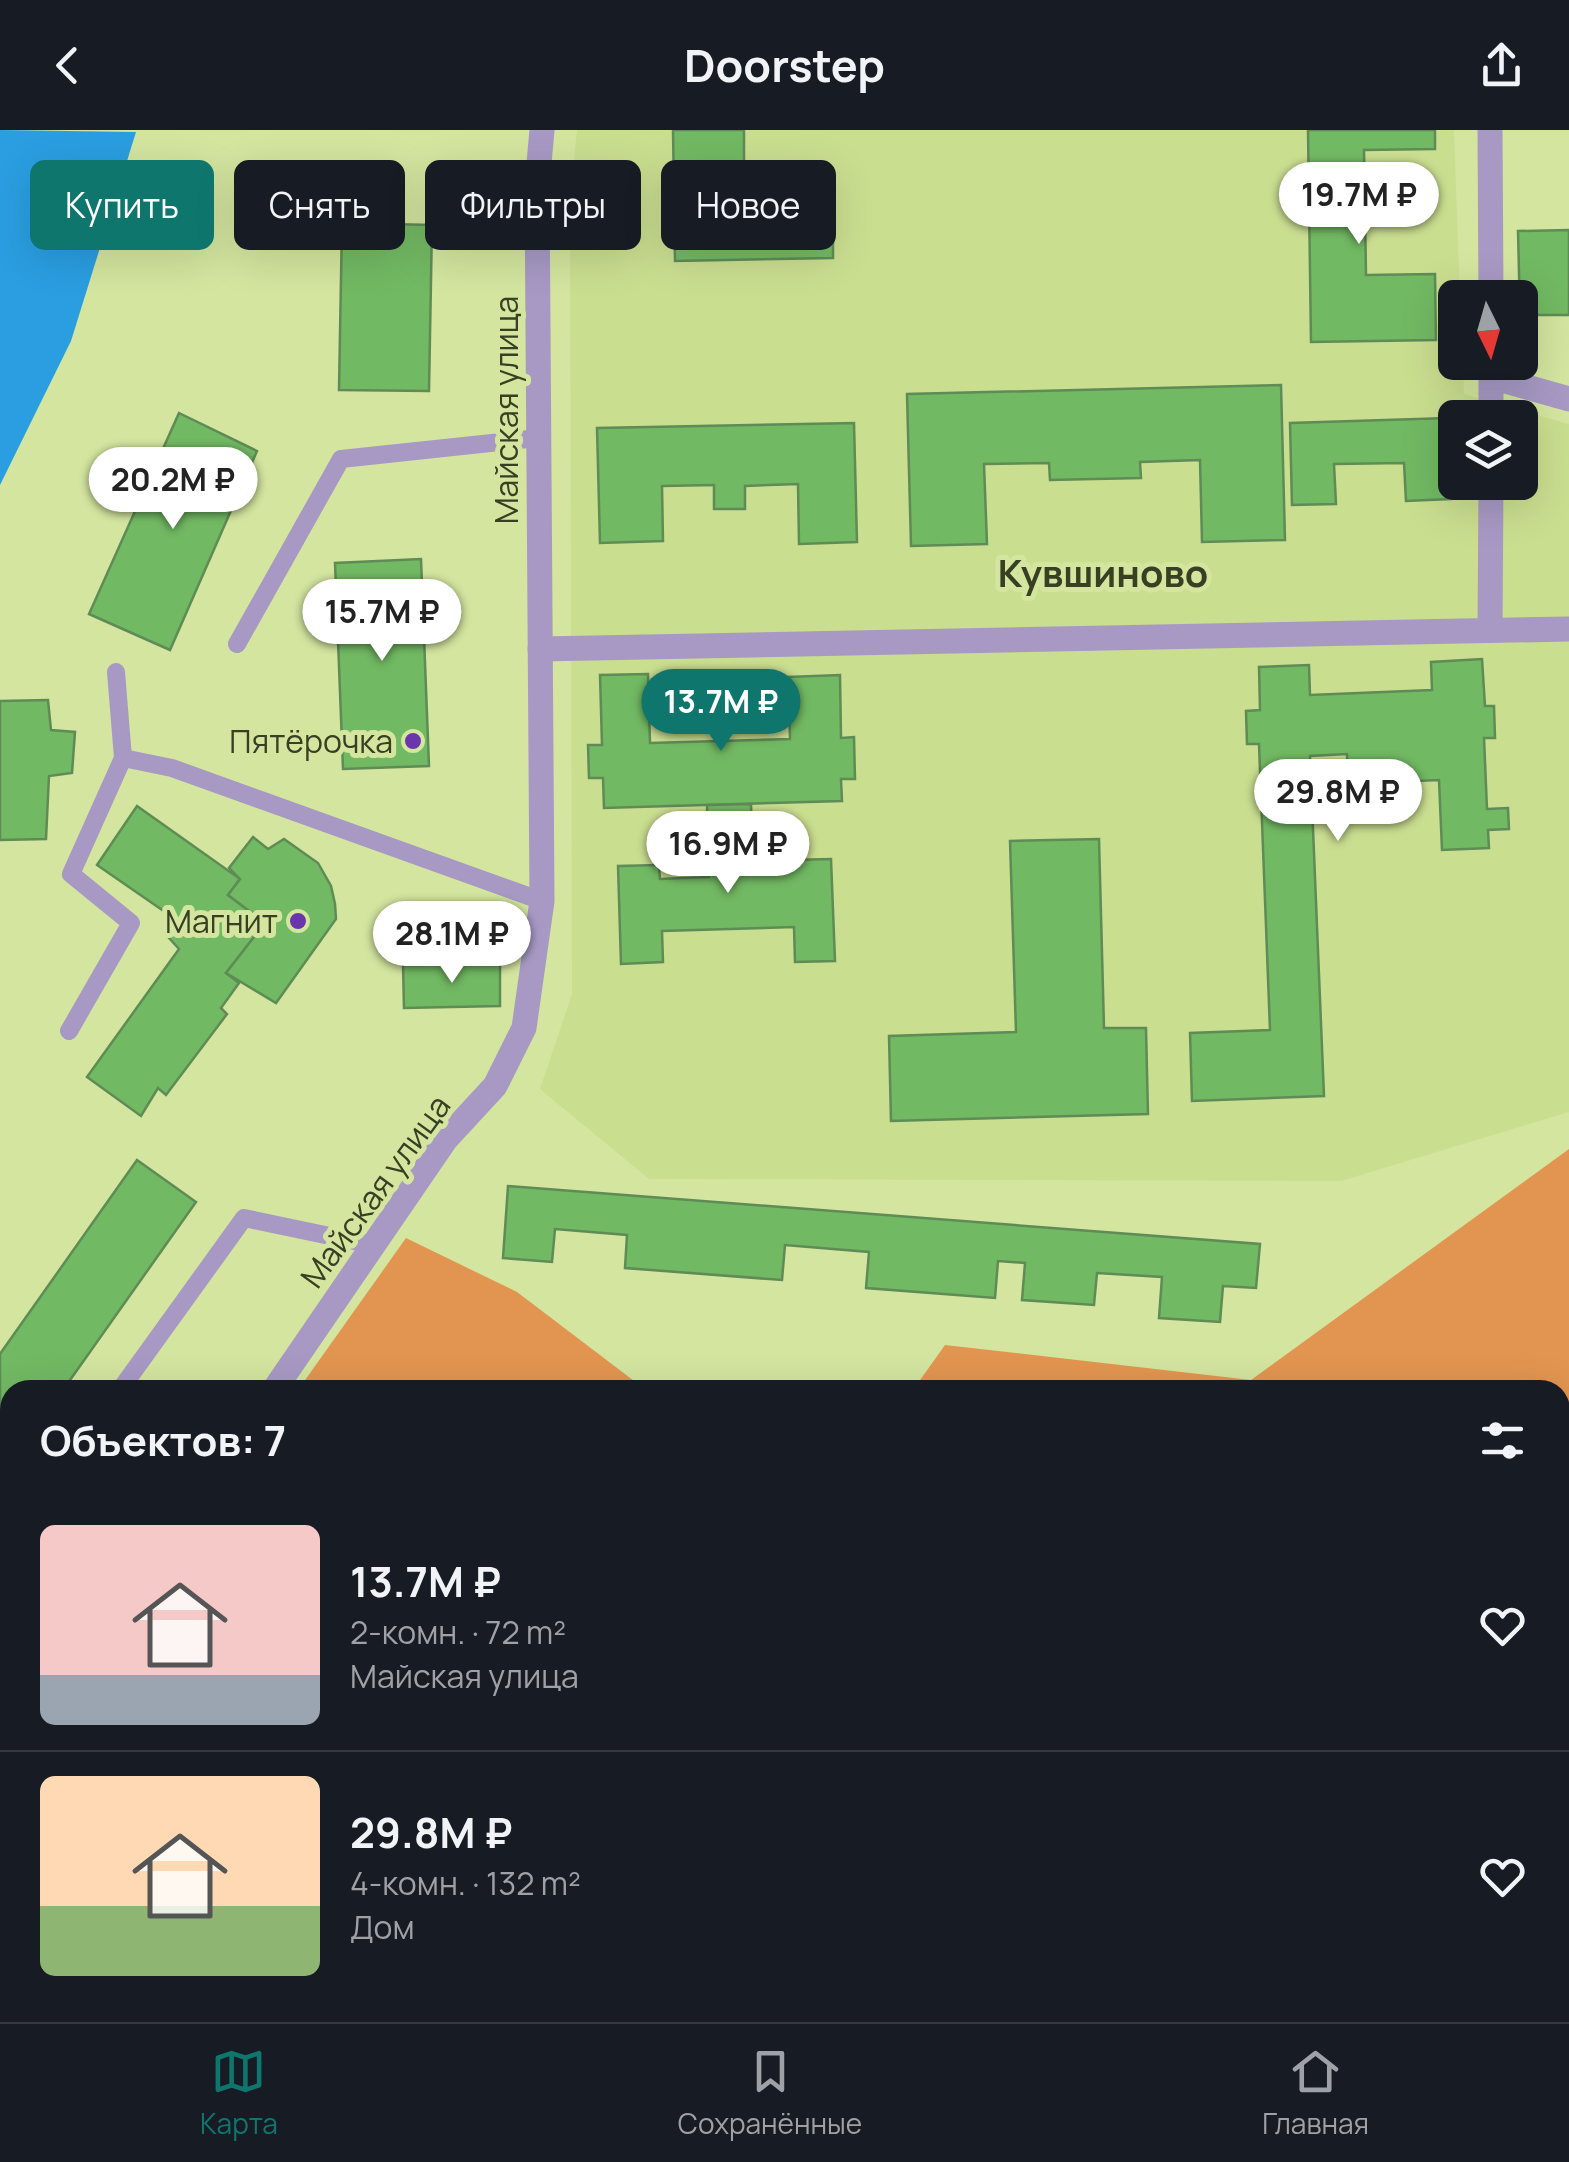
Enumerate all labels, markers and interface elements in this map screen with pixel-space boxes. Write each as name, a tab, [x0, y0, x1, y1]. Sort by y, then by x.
text: Doorstep	[684, 34, 885, 96]
icon: back	[40, 38, 95, 93]
icon: share	[1474, 38, 1529, 93]
chip: Купить	[30, 160, 214, 250]
chip: Снять	[234, 160, 405, 250]
chip: Фильтры	[425, 160, 641, 250]
chip: Новое	[661, 160, 836, 250]
pin: 19.7M ₽	[1267, 162, 1451, 247]
text: 19.7M ₽	[1301, 172, 1417, 216]
north arrow	[1438, 280, 1538, 380]
map controls	[1438, 280, 1538, 500]
street label: Майская улица	[484, 296, 528, 524]
button: layers	[1438, 400, 1538, 500]
pin: 20.2M ₽	[81, 447, 265, 532]
text: 20.2M ₽	[111, 457, 235, 501]
district label: Кувшиново	[998, 546, 1208, 598]
pin: 15.7M ₽	[290, 579, 474, 664]
text: 15.7M ₽	[324, 589, 440, 633]
pin: 13.7M ₽	[629, 669, 813, 754]
text: 13.7M ₽	[663, 679, 779, 723]
place label: Пятёрочка	[229, 719, 393, 763]
marker: Пятёрочка	[402, 730, 424, 752]
pin: 29.8M ₽	[1246, 759, 1430, 844]
text: 29.8M ₽	[1276, 769, 1400, 813]
pin: 16.9M ₽	[636, 811, 820, 896]
text: 16.9M ₽	[668, 821, 788, 865]
place label: Магнит	[165, 899, 278, 943]
pin: 28.1M ₽	[360, 901, 544, 986]
marker: Магнит	[287, 910, 309, 932]
text: 28.1M ₽	[395, 911, 509, 955]
street label: Майская улица	[290, 1086, 460, 1296]
text: Объектов: 7	[40, 1411, 286, 1469]
icon: filters	[1475, 1413, 1530, 1468]
text: 13.7M ₽	[350, 1552, 501, 1610]
icon: home	[120, 1565, 240, 1685]
icon: heart	[1475, 1598, 1530, 1653]
text: 2-комн. · 72 m²	[350, 1610, 566, 1654]
text: Майская улица	[350, 1654, 579, 1698]
text: 29.8M ₽	[350, 1803, 512, 1861]
icon: home	[120, 1816, 240, 1936]
icon: heart	[1475, 1849, 1530, 1904]
text: 4-комн. · 132 m²	[350, 1861, 581, 1905]
text: Дом	[350, 1905, 415, 1949]
tab: Карта	[200, 2044, 278, 2142]
tab: Сохранённые	[678, 2044, 862, 2142]
tab: Главная	[1262, 2044, 1369, 2142]

